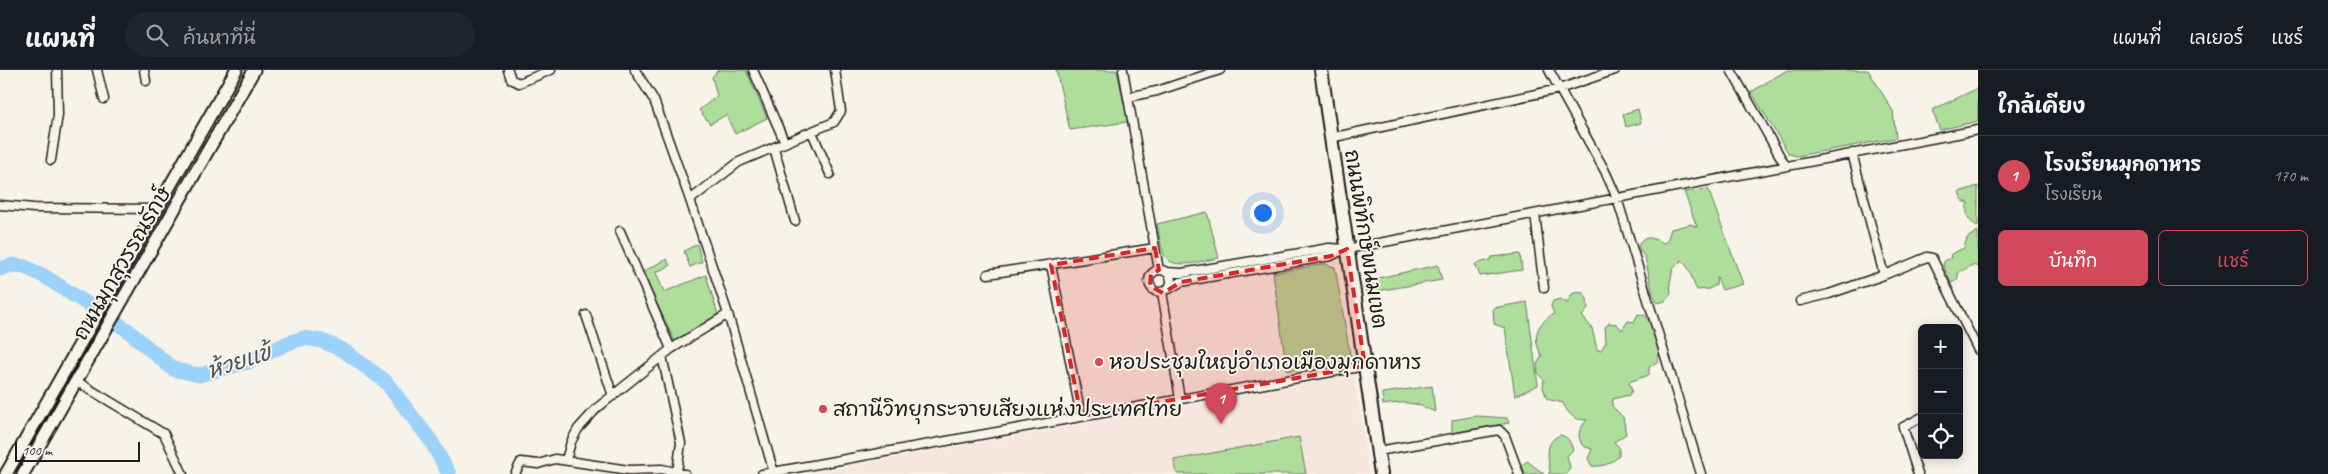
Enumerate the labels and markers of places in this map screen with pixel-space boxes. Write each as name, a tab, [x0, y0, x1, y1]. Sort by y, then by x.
place label: หอประชุมใหญ่อำเภอเมืองมุกดาหาร	[1109, 349, 1422, 378]
marker: หอประชุมใหญ่อำเภอเมืองมุกดาหาร	[1093, 356, 1105, 368]
pin: 1	[1205, 383, 1237, 424]
place label: สถานีวิทยุกระจายเสียงแห่งประเทศไทย	[833, 396, 1182, 425]
marker: สถานีวิทยุกระจายเสียงแห่งประเทศไทย	[817, 403, 829, 415]

